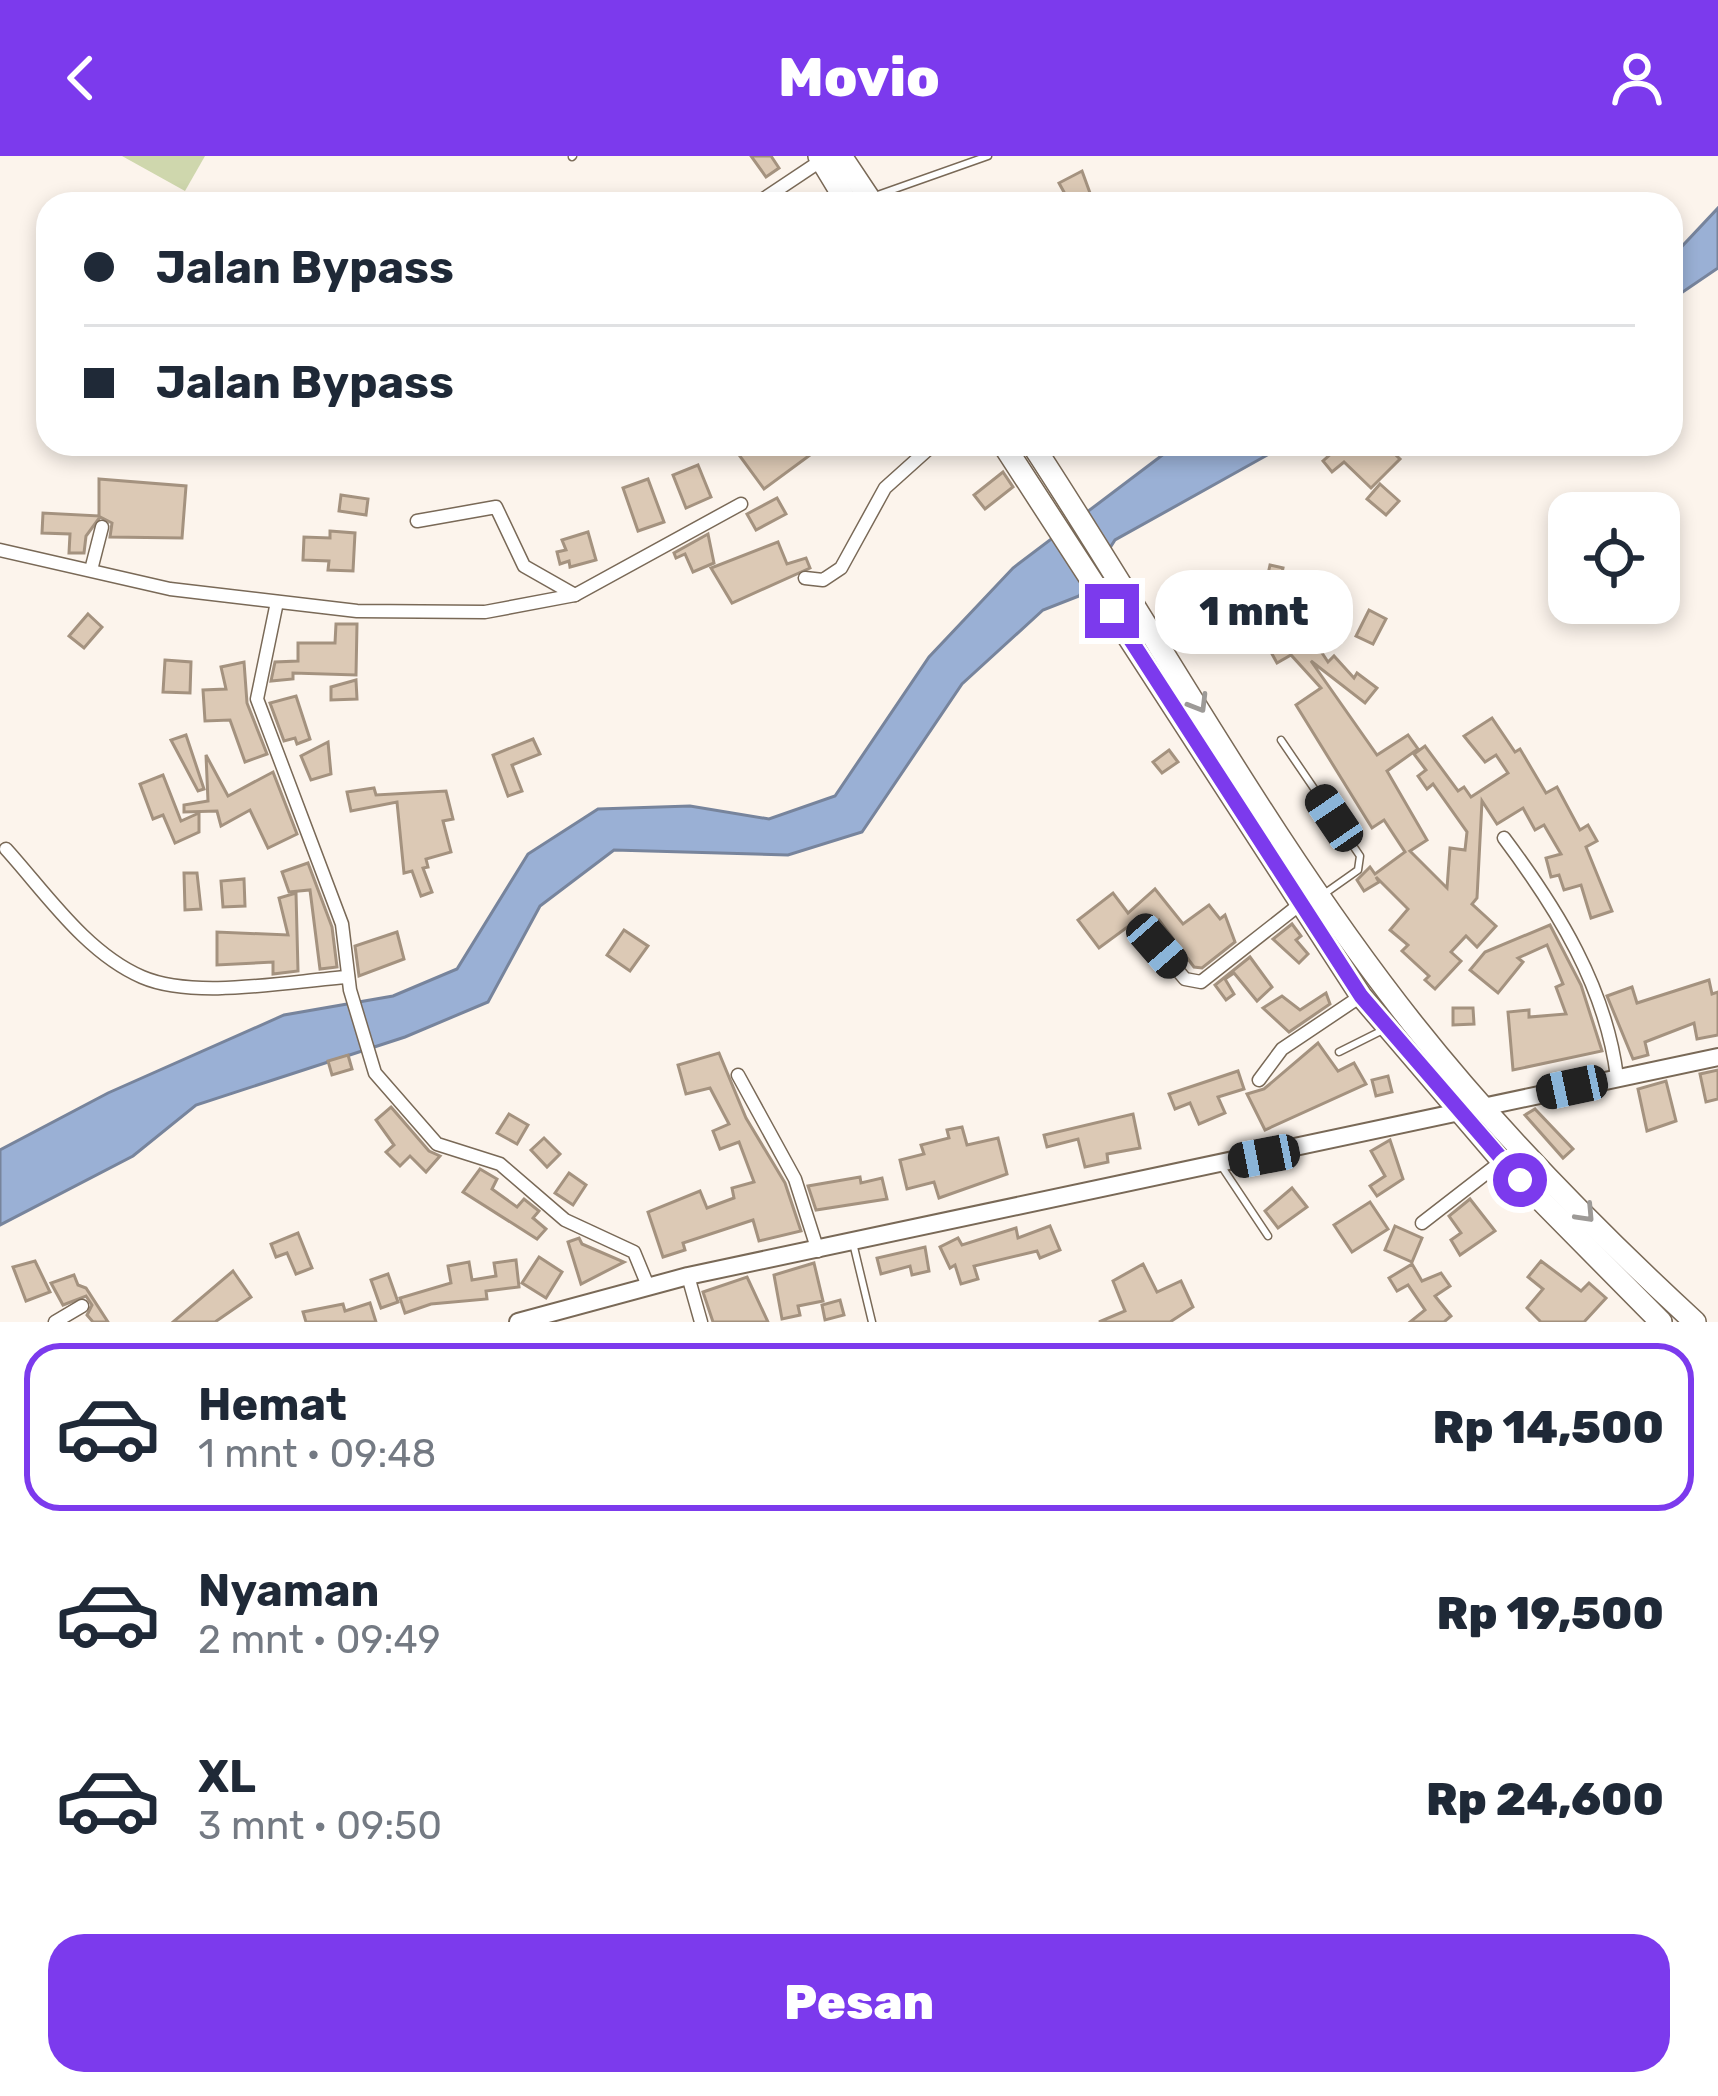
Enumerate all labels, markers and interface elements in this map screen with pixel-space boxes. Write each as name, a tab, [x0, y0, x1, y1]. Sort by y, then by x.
icon: back	[48, 45, 114, 111]
icon: person	[1604, 45, 1670, 111]
text: Movio	[778, 46, 940, 110]
text: Jalan Bypass	[156, 241, 454, 294]
text: Jalan Bypass	[156, 356, 454, 409]
map controls	[1548, 492, 1680, 624]
button: locate	[1548, 492, 1680, 624]
callout: 1 mnt	[1154, 569, 1352, 653]
route end	[1085, 584, 1139, 638]
text: 1 mnt	[1199, 589, 1309, 635]
one-way arrow	[1185, 691, 1208, 713]
car	[1299, 778, 1369, 858]
car	[1120, 907, 1194, 985]
car	[1533, 1062, 1611, 1112]
car	[1225, 1131, 1303, 1181]
route start	[1493, 1153, 1547, 1207]
one-way arrow	[1571, 1201, 1593, 1222]
icon: car	[54, 1373, 162, 1481]
text: Hemat	[198, 1378, 347, 1431]
text: Rp 14,500	[1433, 1401, 1664, 1454]
text: 1 mnt · 09:48	[198, 1431, 436, 1477]
icon: car	[54, 1559, 162, 1667]
text: Nyaman	[198, 1564, 379, 1617]
text: Rp 19,500	[1437, 1587, 1664, 1640]
text: 2 mnt · 09:49	[198, 1617, 441, 1663]
icon: car	[54, 1745, 162, 1853]
text: XL	[198, 1750, 256, 1803]
text: Rp 24,600	[1426, 1773, 1664, 1826]
text: 3 mnt · 09:50	[198, 1803, 442, 1849]
button: Pesan	[48, 1934, 1670, 2072]

